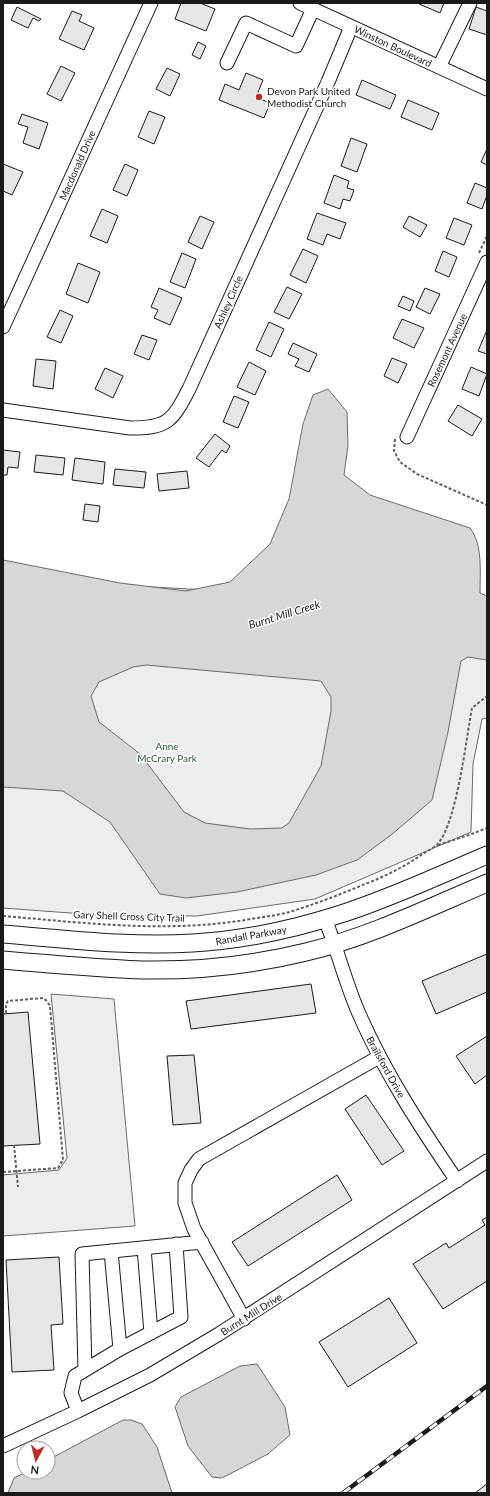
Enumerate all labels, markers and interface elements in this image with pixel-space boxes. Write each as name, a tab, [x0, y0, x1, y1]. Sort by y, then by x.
street label: Winston Boulevard	[352, 23, 434, 69]
place label: Devon Park United Methodist Church	[267, 85, 350, 109]
marker: Devon Park United Methodist Church	[254, 92, 264, 102]
street label: Macdonald Drive	[56, 128, 98, 202]
street label: Ashley Circle	[211, 274, 245, 330]
street label: Rosemont Avenue	[425, 311, 469, 389]
water label: Burnt Mill Creek	[247, 597, 322, 631]
park label: Anne McCrary Park	[137, 740, 198, 764]
street label: Gary Shell Cross City Trail	[73, 908, 185, 924]
street label: Randall Parkway	[215, 923, 288, 947]
street label: Brailsford Drive	[364, 1034, 408, 1100]
street label: Burnt Mill Drive	[218, 1290, 284, 1338]
north arrow	[16, 1440, 56, 1480]
text: N	[30, 1463, 40, 1477]

